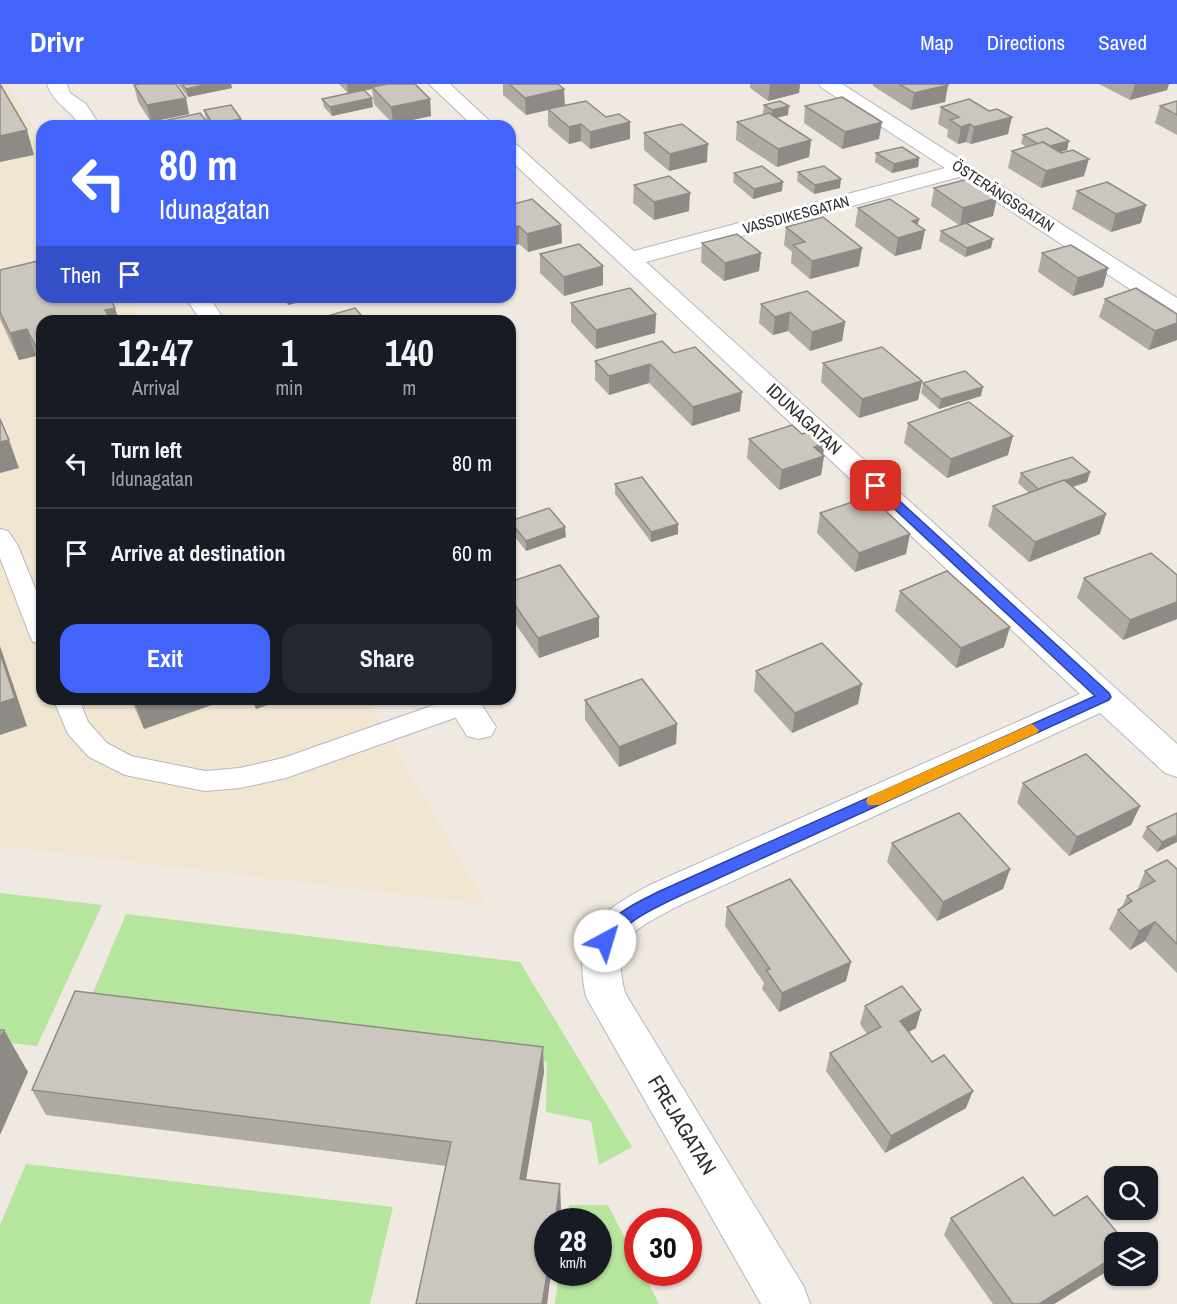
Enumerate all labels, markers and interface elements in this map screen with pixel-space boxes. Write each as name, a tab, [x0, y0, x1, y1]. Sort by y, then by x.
text: Drivr	[30, 23, 84, 61]
text: Map	[920, 28, 954, 57]
text: Directions	[987, 28, 1065, 57]
text: Saved	[1098, 28, 1147, 57]
text: 80 m	[159, 137, 238, 193]
icon: left	[60, 144, 138, 222]
street label: ÖSTERÄNGSGATAN	[948, 155, 1058, 236]
street label: VASSDIKESGATAN	[740, 190, 851, 239]
text: Idunagatan	[159, 191, 270, 227]
icon: arrive	[113, 258, 146, 291]
text: Then	[60, 260, 101, 290]
text: 12:47	[118, 329, 193, 377]
text: 1	[281, 329, 297, 377]
text: 140	[385, 329, 434, 377]
text: Arrival	[132, 374, 179, 401]
text: min	[275, 374, 303, 401]
text: m	[403, 374, 416, 401]
street label: IDUNAGATAN	[761, 377, 847, 460]
text: Turn left	[111, 435, 182, 465]
icon: left	[60, 447, 93, 480]
text: 80 m	[452, 448, 492, 478]
pin	[850, 460, 901, 511]
text: Idunagatan	[111, 465, 193, 492]
icon: arrive	[859, 469, 892, 502]
icon: arrive	[60, 537, 93, 570]
text: Arrive at destination	[111, 538, 285, 568]
text: 60 m	[452, 538, 492, 568]
button: Exit	[60, 624, 270, 693]
button: Share	[282, 624, 492, 693]
position arrow	[573, 909, 637, 973]
street label: FREJAGATAN	[641, 1070, 724, 1180]
map controls	[1104, 1166, 1158, 1286]
button: search	[1104, 1166, 1158, 1220]
speed limit sign: 30	[624, 1208, 702, 1286]
text: 28	[559, 1220, 587, 1260]
button: layers	[1104, 1232, 1158, 1286]
text: km/h	[560, 1252, 586, 1273]

